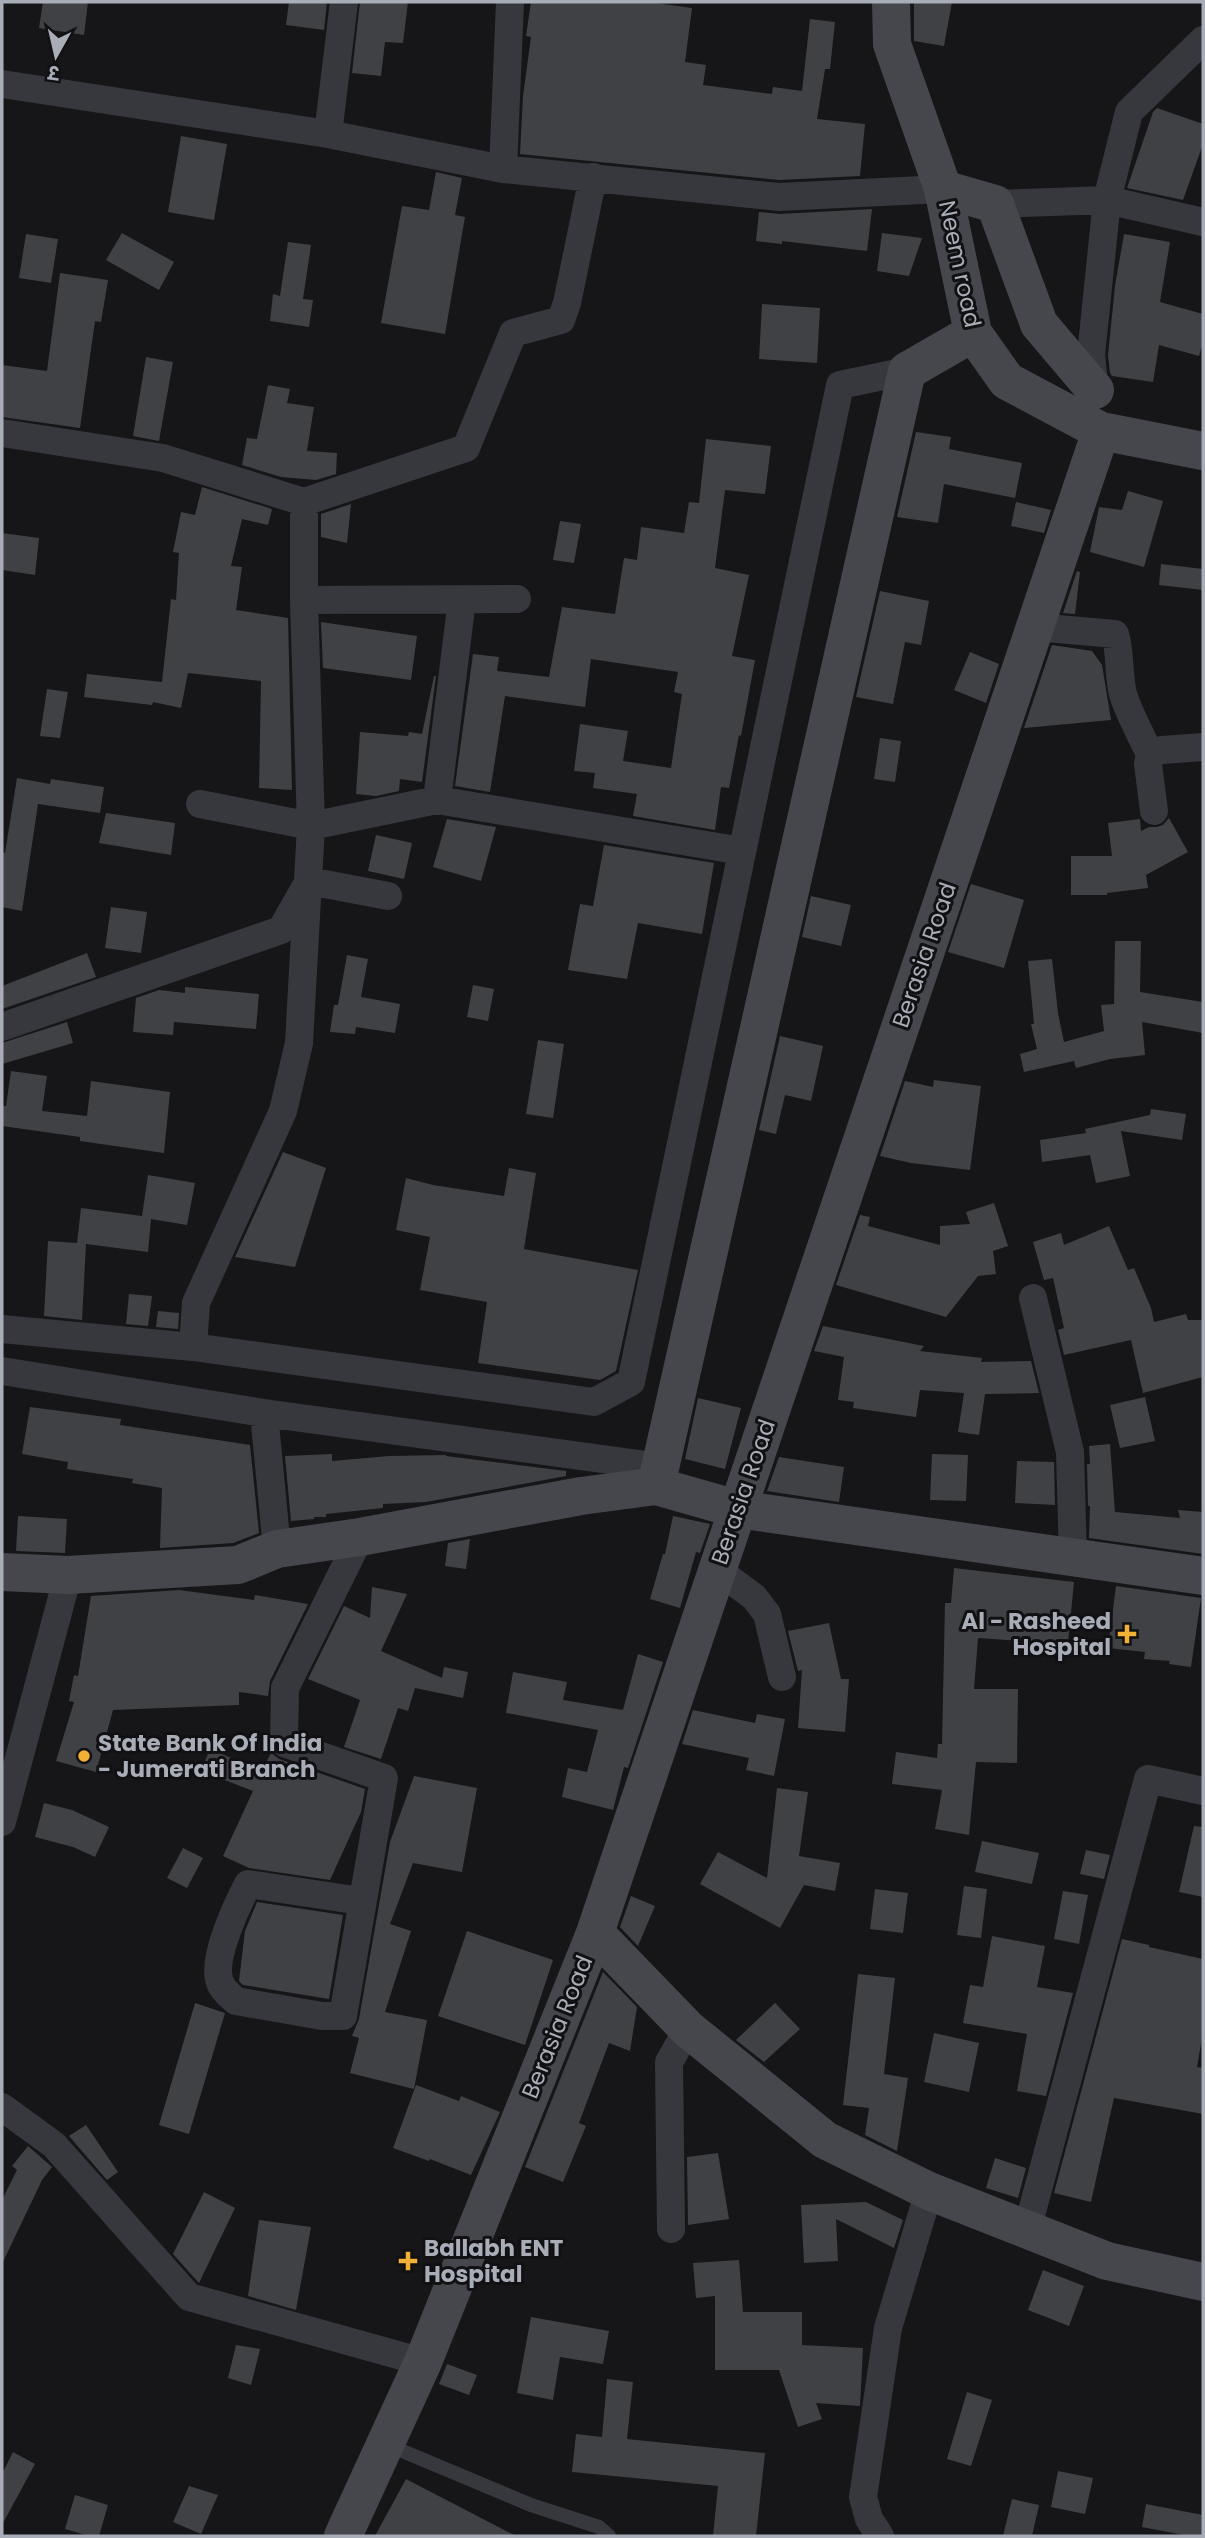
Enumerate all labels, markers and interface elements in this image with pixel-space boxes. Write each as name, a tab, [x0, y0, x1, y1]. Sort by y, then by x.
north arrow	[21, 21, 91, 91]
text: उ	[45, 58, 62, 87]
street label: Neem road	[931, 198, 989, 330]
street label: Berasia Road	[884, 878, 964, 1032]
street label: Berasia Road	[703, 1415, 783, 1569]
place label: Al - Rasheed Hospital	[961, 1605, 1111, 1663]
marker: Al - Rasheed Hospital	[1117, 1624, 1137, 1644]
place label: State Bank Of India - Jumerati Branch	[98, 1727, 322, 1785]
marker: State Bank Of India - Jumerati Branch	[76, 1748, 92, 1764]
street label: Berasia Road	[514, 1951, 600, 2103]
place label: Ballabh ENT Hospital	[424, 2232, 564, 2290]
marker: Ballabh ENT Hospital	[398, 2251, 418, 2271]

